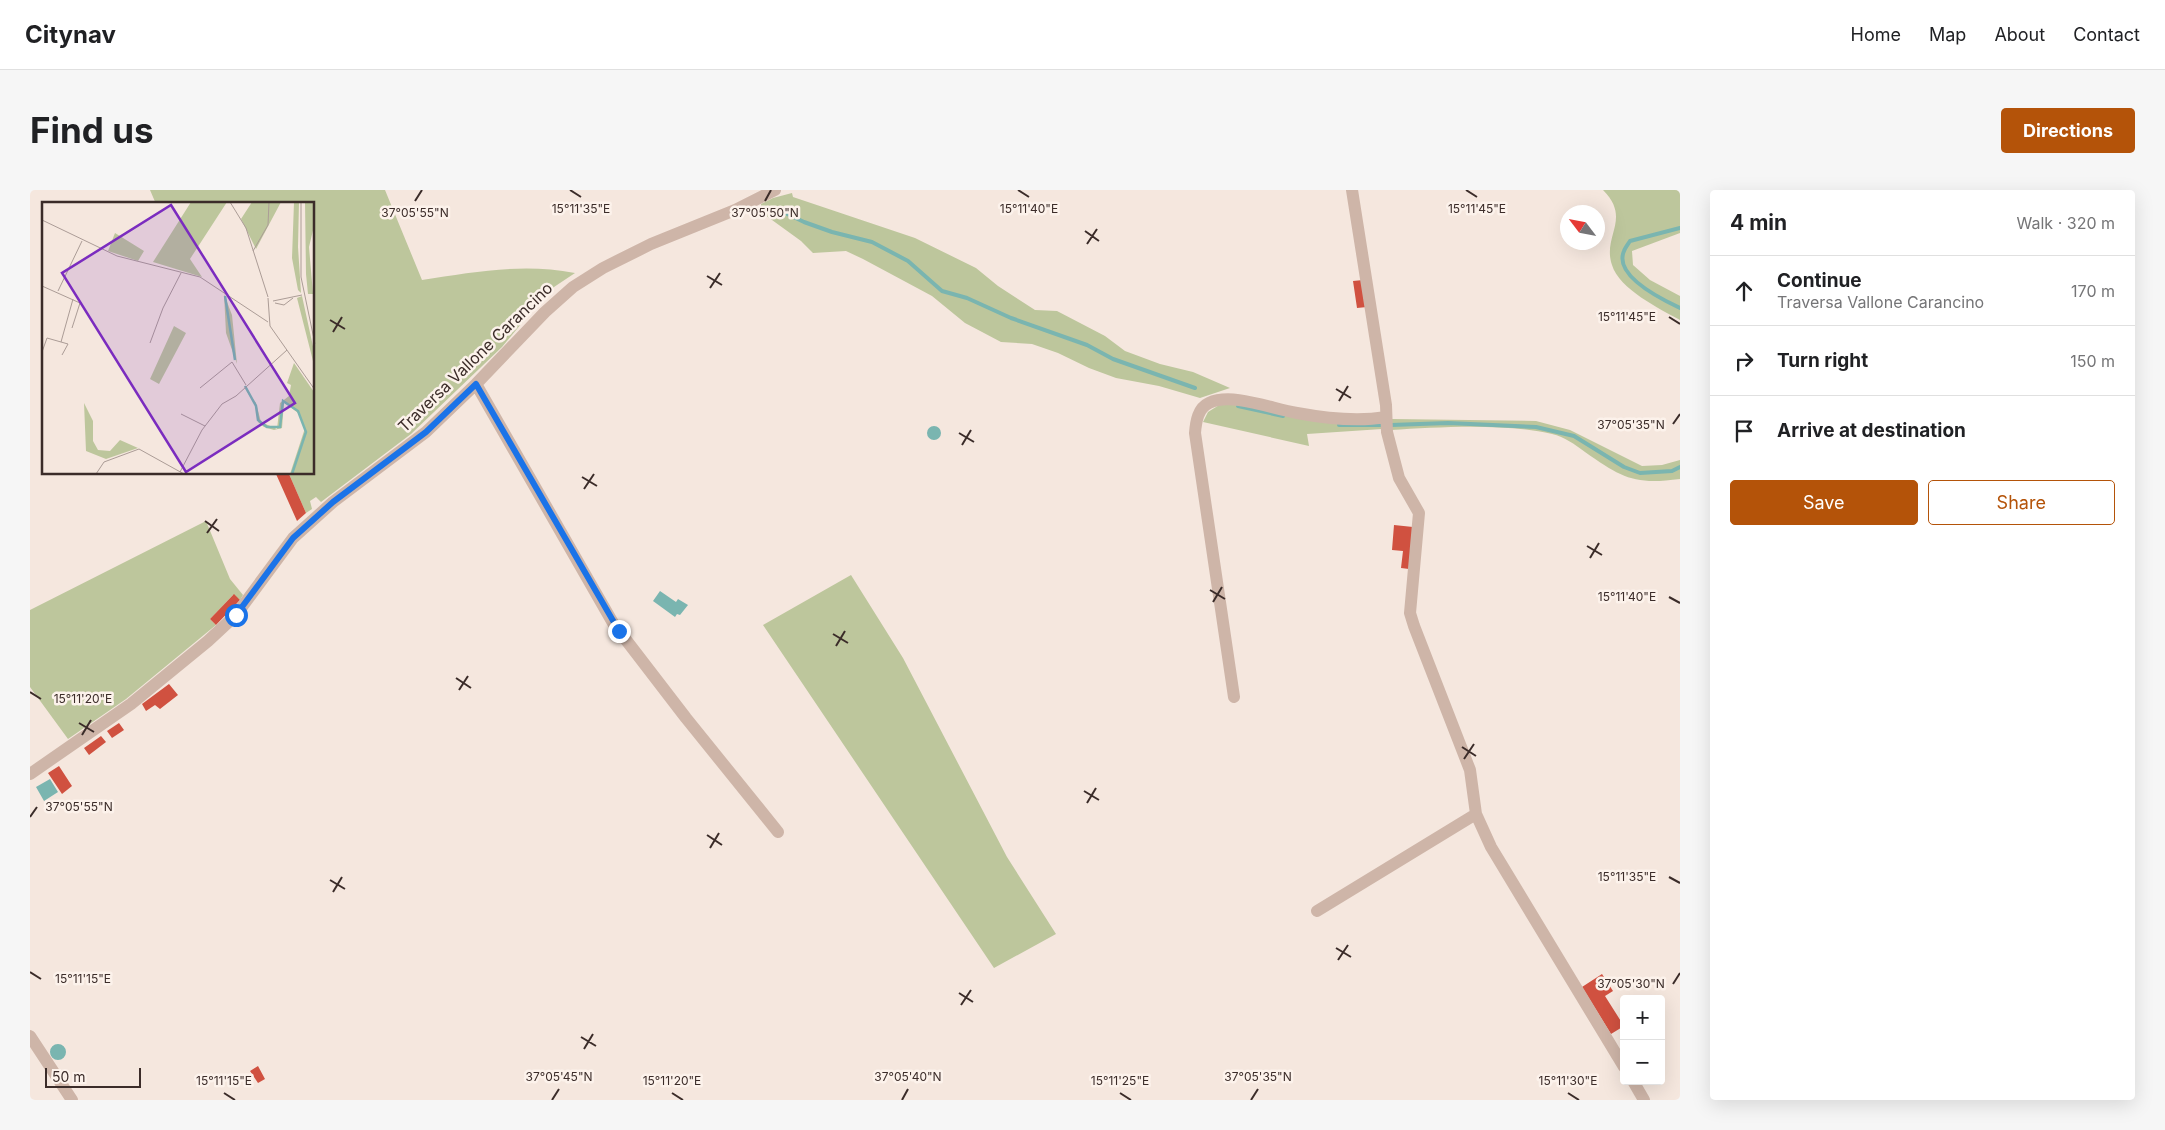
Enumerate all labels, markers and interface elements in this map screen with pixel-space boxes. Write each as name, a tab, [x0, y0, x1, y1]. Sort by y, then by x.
text: Citynav	[25, 20, 116, 49]
text: Home	[1851, 24, 1901, 45]
text: Map	[1929, 24, 1966, 45]
text: About	[1994, 24, 2045, 45]
text: Contact	[2073, 24, 2140, 45]
button: Directions	[2001, 108, 2135, 153]
text: Find us	[30, 109, 154, 151]
text: 15°11'35"E	[552, 201, 610, 216]
text: 15°11'40"E	[1000, 201, 1058, 216]
text: 15°11'45"E	[1448, 201, 1506, 216]
inset map	[42, 202, 315, 475]
text: 37°05'55"N	[381, 205, 449, 220]
text: 37°05'50"N	[731, 205, 799, 220]
north arrow	[1560, 205, 1605, 250]
text: 4 min	[1730, 210, 1787, 235]
text: Walk · 320 m	[2017, 213, 2115, 233]
text: Continue	[1777, 269, 1862, 292]
icon: ahead	[1730, 277, 1758, 305]
street label: Traversa Vallone Carancino	[394, 278, 556, 436]
text: 170 m	[2071, 281, 2115, 301]
text: Traversa Vallone Carancino	[1777, 292, 1984, 312]
text: 15°11'45"E	[1598, 309, 1656, 324]
icon: right	[1730, 347, 1758, 375]
text: Turn right	[1777, 349, 1868, 372]
text: 150 m	[2070, 351, 2115, 371]
text: 37°05'35"N	[1597, 417, 1665, 432]
icon: arrive	[1730, 417, 1758, 445]
text: Arrive at destination	[1777, 419, 1966, 442]
button: Save	[1730, 480, 1918, 525]
button: Share	[1928, 480, 2115, 525]
text: 15°11'40"E	[1598, 589, 1656, 604]
route start	[225, 604, 248, 627]
route end	[608, 620, 631, 643]
text: 15°11'20"E	[54, 691, 112, 706]
text: 37°05'55"N	[45, 799, 113, 814]
text: 15°11'35"E	[1598, 869, 1656, 884]
text: 15°11'15"E	[55, 971, 111, 986]
text: 37°05'30"N	[1597, 976, 1665, 991]
map controls	[1620, 995, 1665, 1085]
button: +	[1620, 995, 1665, 1040]
button: −	[1620, 1040, 1665, 1085]
scale bar	[45, 1065, 141, 1088]
text: 50 m	[52, 1068, 86, 1085]
text: 37°05'45"N	[525, 1069, 593, 1084]
text: 37°05'40"N	[874, 1069, 942, 1084]
text: 37°05'35"N	[1224, 1069, 1292, 1084]
text: 15°11'15"E	[196, 1073, 252, 1088]
text: 15°11'20"E	[643, 1073, 701, 1088]
text: 15°11'25"E	[1091, 1073, 1149, 1088]
text: 15°11'30"E	[1539, 1073, 1597, 1088]

